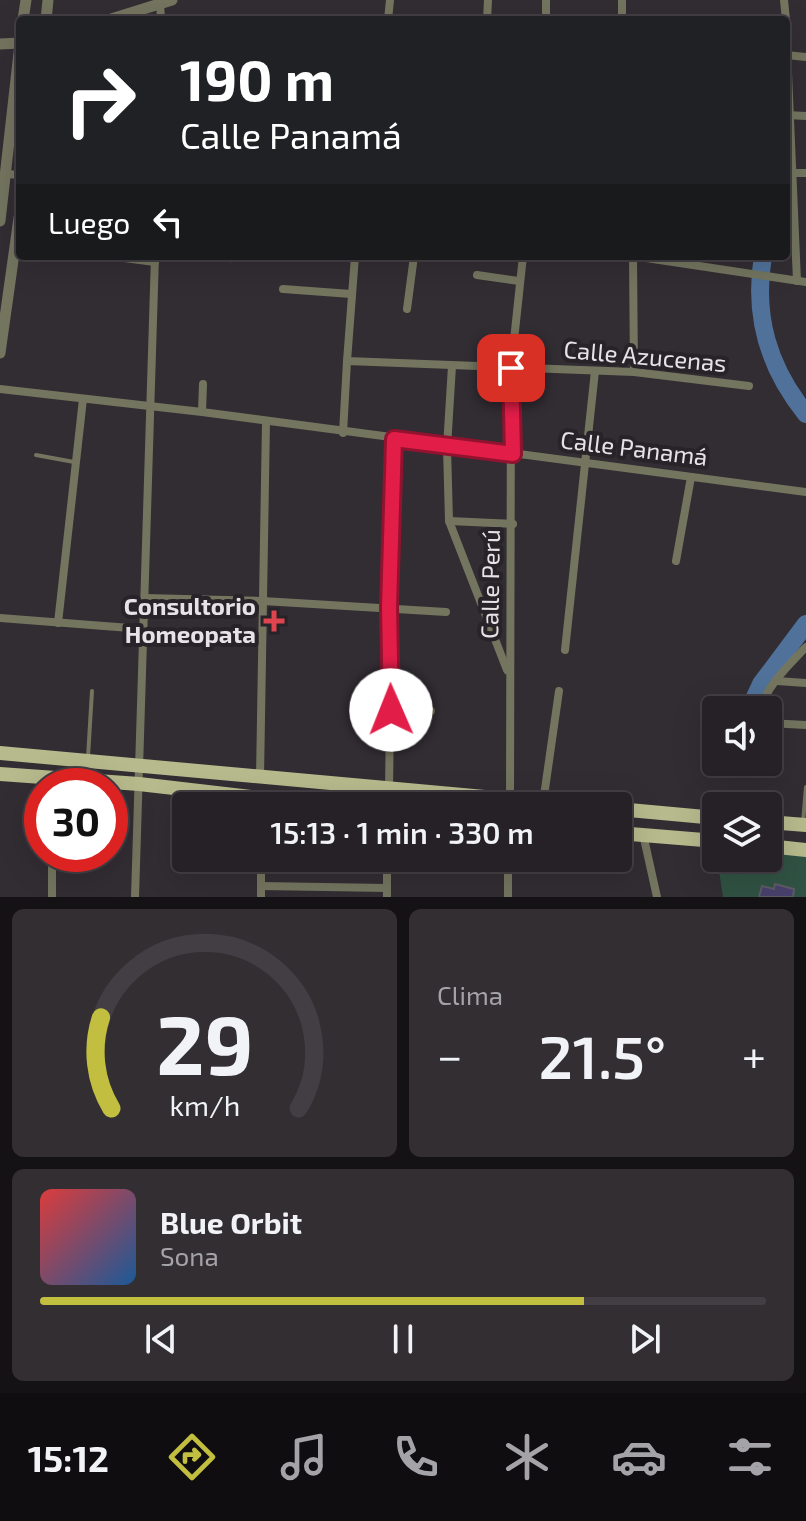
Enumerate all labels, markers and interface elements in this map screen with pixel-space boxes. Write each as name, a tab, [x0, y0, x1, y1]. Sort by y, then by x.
text: 190 m	[180, 45, 334, 112]
icon: right	[48, 48, 152, 152]
text: Calle Panamá	[180, 113, 402, 156]
icon: left	[146, 200, 190, 244]
text: Luego	[48, 204, 130, 240]
pin	[477, 334, 545, 402]
street label: Calle Azucenas	[562, 334, 728, 377]
icon: arrive	[489, 346, 533, 390]
street label: Calle Panamá	[559, 424, 709, 471]
street label: Calle Perú	[474, 529, 505, 639]
place label: Consultorio Homeopata	[124, 591, 256, 648]
marker: Consultorio Homeopata	[263, 610, 285, 632]
position arrow	[349, 668, 433, 752]
map controls	[702, 696, 782, 872]
button: sound	[702, 696, 782, 776]
speed limit sign: 30	[24, 768, 128, 872]
button: layers	[702, 792, 782, 872]
text: 15:13 · 1 min · 330 m	[270, 814, 534, 850]
text: Clima	[437, 979, 503, 1010]
text: 29	[156, 992, 253, 1092]
text: 21.5°	[538, 1019, 666, 1091]
text: −	[437, 1028, 463, 1081]
text: +	[742, 1028, 766, 1081]
text: km/h	[169, 1087, 240, 1122]
text: Blue Orbit	[160, 1204, 302, 1240]
text: Sona	[160, 1240, 219, 1271]
icon: previous	[139, 1317, 183, 1361]
icon: pause	[381, 1317, 425, 1361]
icon: next	[623, 1317, 667, 1361]
icon: directions	[164, 1429, 220, 1485]
icon: music	[276, 1429, 332, 1485]
icon: phone	[388, 1429, 444, 1485]
icon: climate	[499, 1429, 555, 1485]
icon: car	[611, 1429, 667, 1485]
icon: filters	[722, 1429, 778, 1485]
text: 15:12	[28, 1436, 109, 1479]

